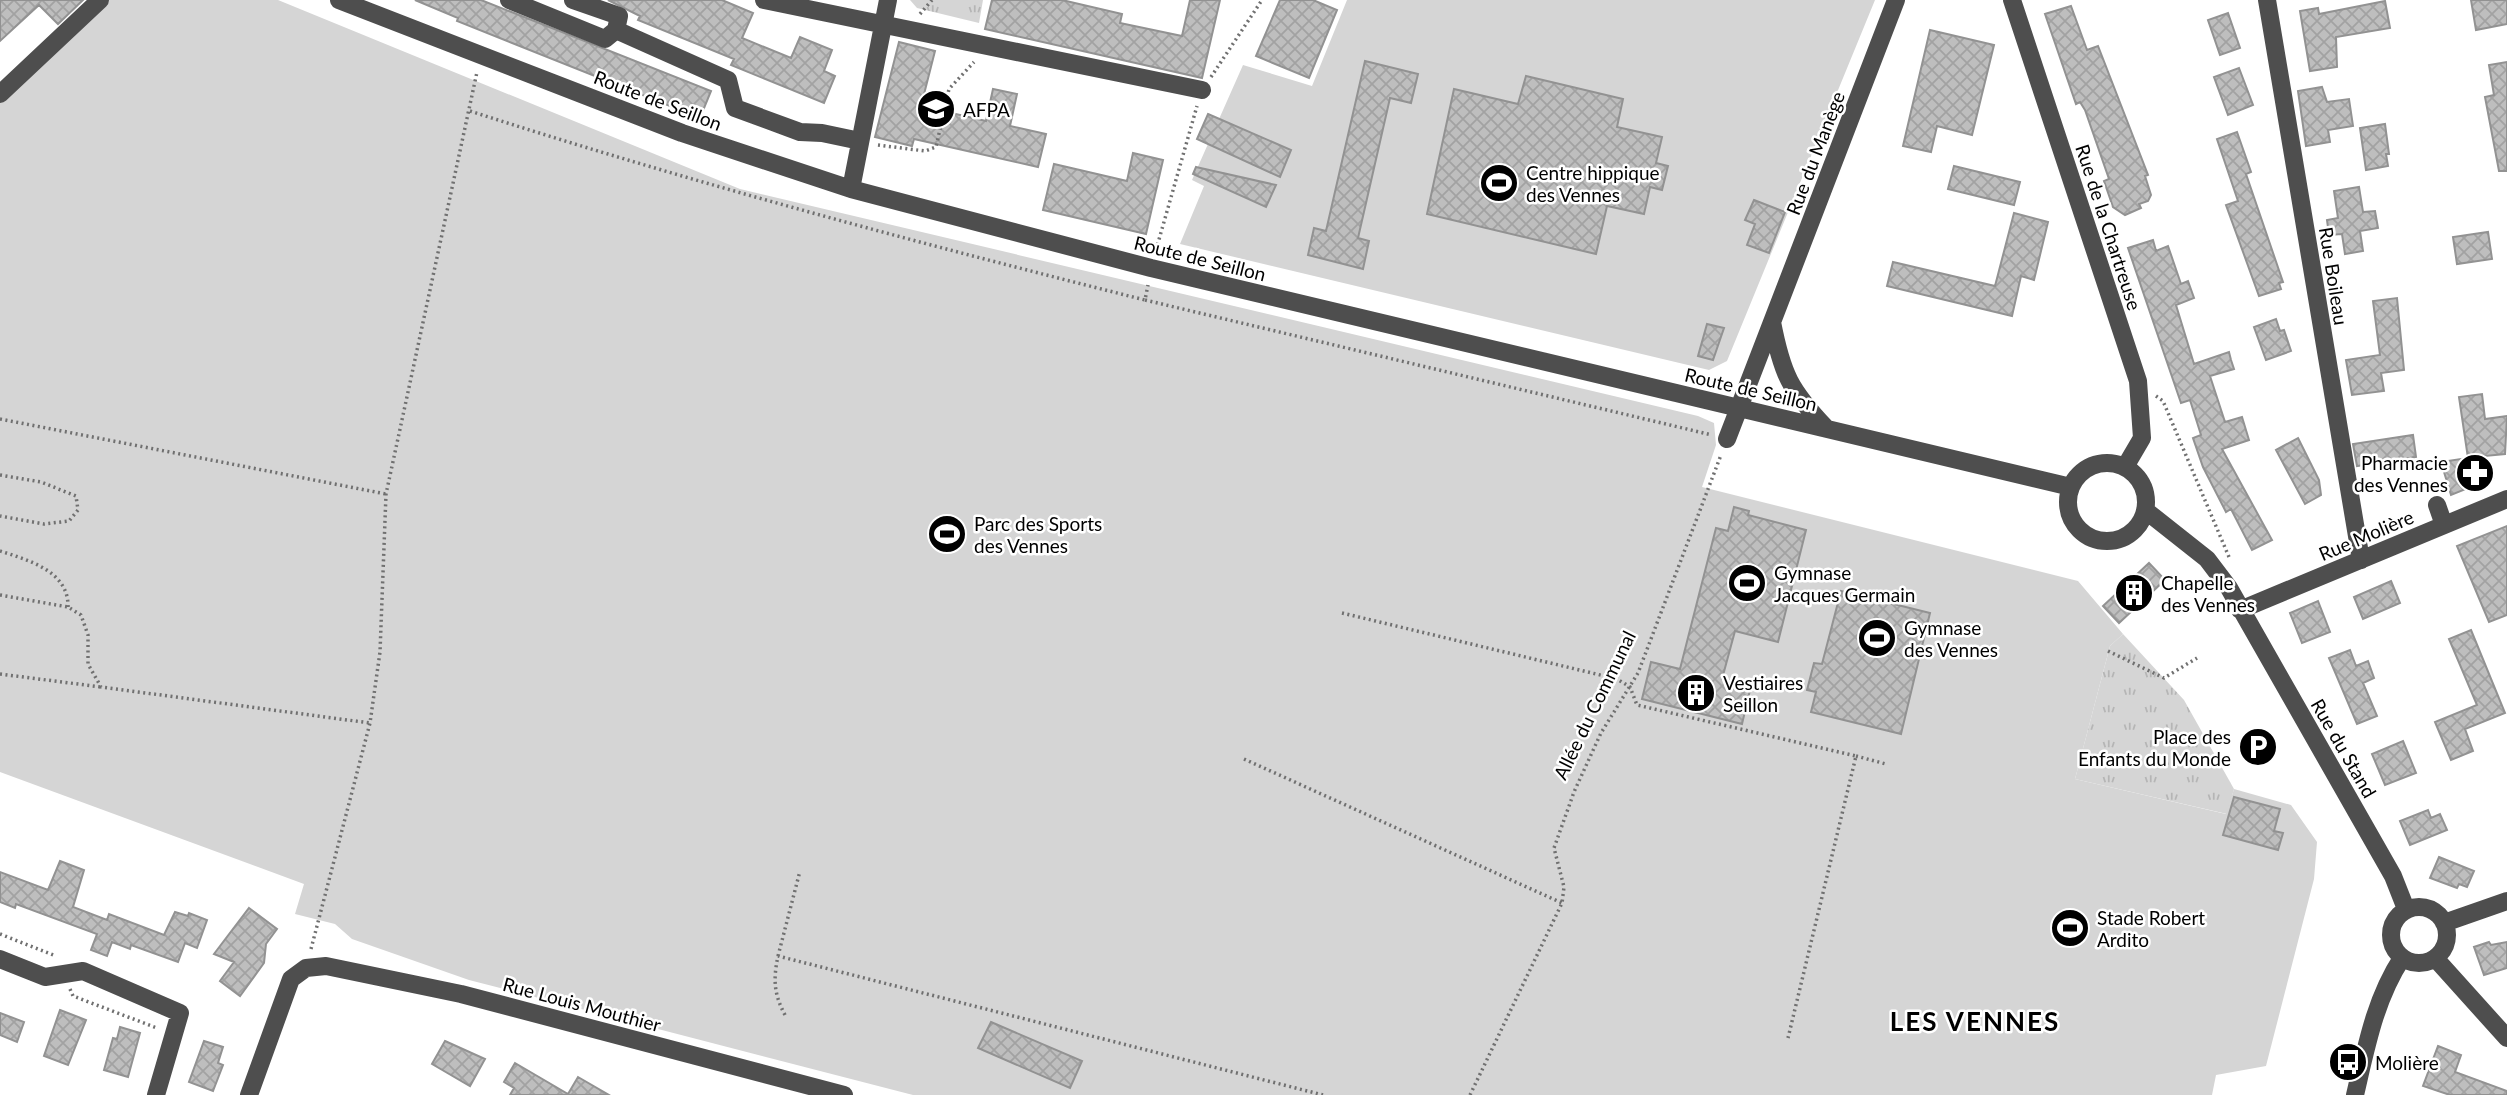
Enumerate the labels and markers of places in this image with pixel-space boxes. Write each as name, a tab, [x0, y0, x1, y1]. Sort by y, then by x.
school or university icon: AFPA	[915, 88, 957, 130]
place label: AFPA	[963, 98, 1010, 121]
place label: Centre hippique des Vennes	[1526, 161, 1660, 206]
sports icon: Centre hippique des Vennes	[1478, 162, 1520, 204]
place label: Pharmacie des Vennes	[2354, 451, 2448, 496]
pharmacy icon: Pharmacie des Vennes	[2454, 452, 2496, 494]
place label: Parc des Sports des Vennes	[974, 512, 1102, 557]
sports icon: Parc des Sports des Vennes	[926, 513, 968, 555]
place label: Gymnase Jacques Germain	[1774, 561, 1915, 606]
sports icon: Gymnase Jacques Germain	[1726, 562, 1768, 604]
place label: Chapelle des Vennes	[2161, 571, 2255, 616]
building icon: Chapelle des Vennes	[2113, 572, 2155, 614]
place label: Gymnase des Vennes	[1904, 616, 1998, 661]
sports icon: Gymnase des Vennes	[1856, 617, 1898, 659]
place label: Vestiaires Seillon	[1723, 671, 1803, 716]
building icon: Vestiaires Seillon	[1675, 672, 1717, 714]
place label: Place des Enfants du Monde	[2078, 725, 2231, 770]
parking icon: Place des Enfants du Monde	[2237, 726, 2279, 768]
place label: Stade Robert Ardito	[2097, 906, 2205, 951]
sports icon: Stade Robert Ardito	[2049, 907, 2091, 949]
bus stop icon: Molière	[2327, 1041, 2369, 1083]
place label: Molière	[2375, 1051, 2439, 1074]

